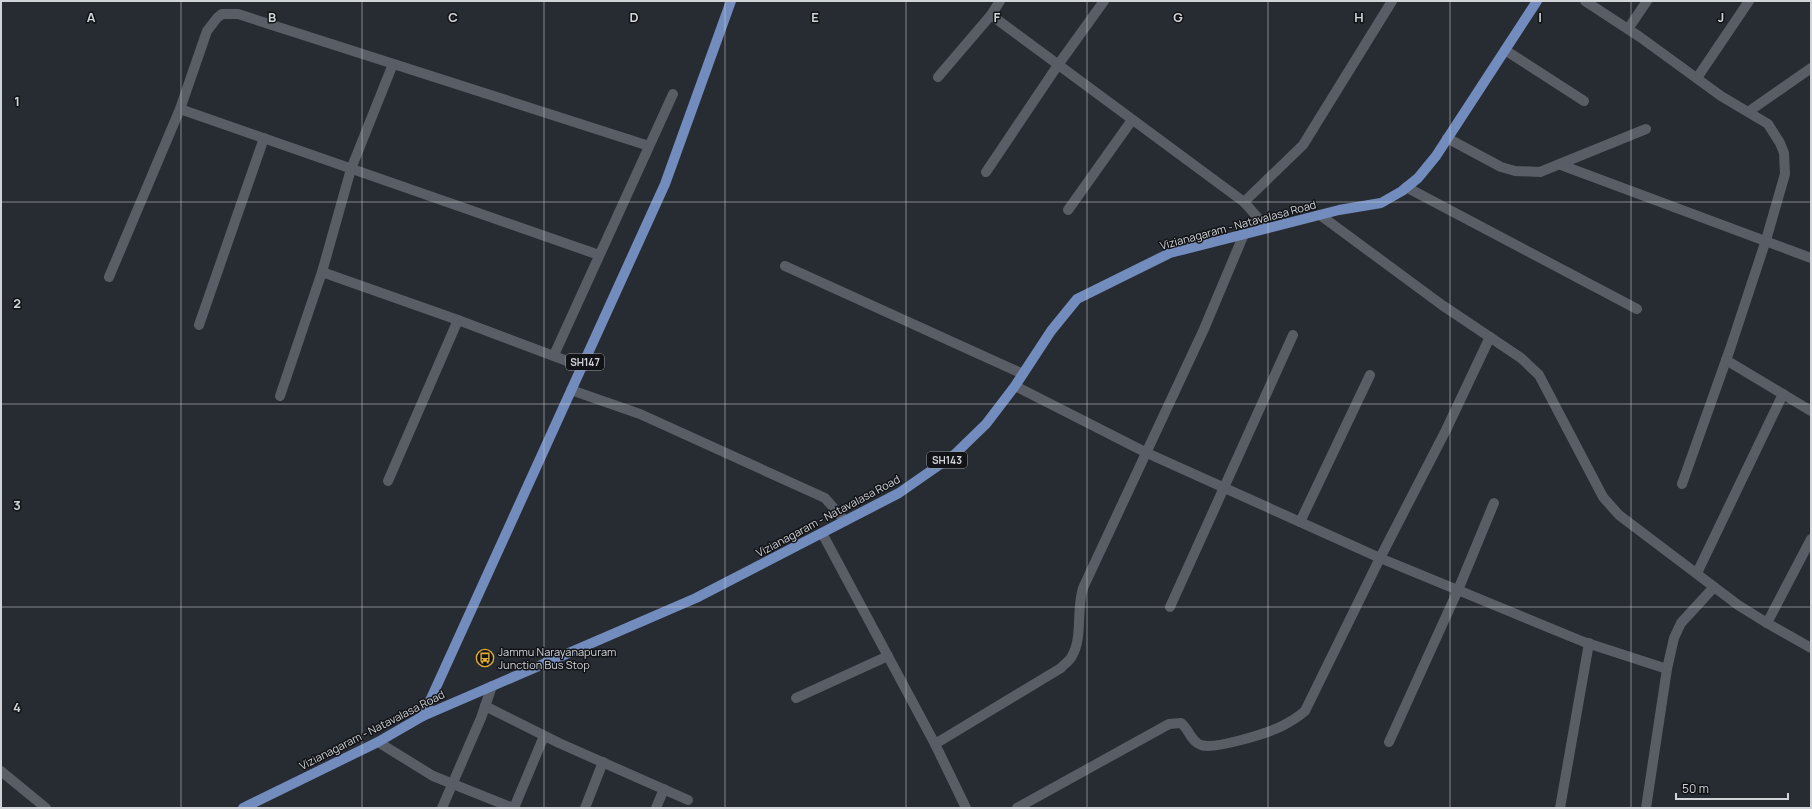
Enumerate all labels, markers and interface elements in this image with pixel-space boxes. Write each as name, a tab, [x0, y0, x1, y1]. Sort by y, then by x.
text: A	[87, 8, 96, 26]
text: B	[268, 8, 276, 26]
text: C	[448, 8, 458, 26]
text: D	[629, 8, 639, 26]
text: E	[811, 8, 819, 26]
text: F	[994, 8, 1001, 26]
text: G	[1173, 8, 1183, 26]
text: H	[1354, 8, 1364, 26]
text: I	[1538, 8, 1542, 26]
text: J	[1718, 8, 1724, 26]
text: 1	[14, 92, 20, 110]
street label: Vizianagaram - Natavalasa Road	[1158, 196, 1318, 253]
text: 2	[13, 294, 21, 312]
road number: SH147	[566, 354, 604, 370]
road number: SH143	[927, 452, 967, 468]
street label: Vizianagaram - Natavalasa Road	[753, 471, 902, 560]
text: 3	[13, 496, 21, 514]
place label: Jammu Narayanapuram Junction Bus Stop	[498, 644, 616, 672]
bus stop icon: Jammu Narayanapuram Junction Bus Stop	[475, 648, 495, 668]
street label: Vizianagaram - Natavalasa Road	[297, 686, 447, 773]
text: 4	[13, 698, 21, 716]
scale bar	[1676, 775, 1788, 801]
text: 50 m	[1682, 780, 1709, 797]

